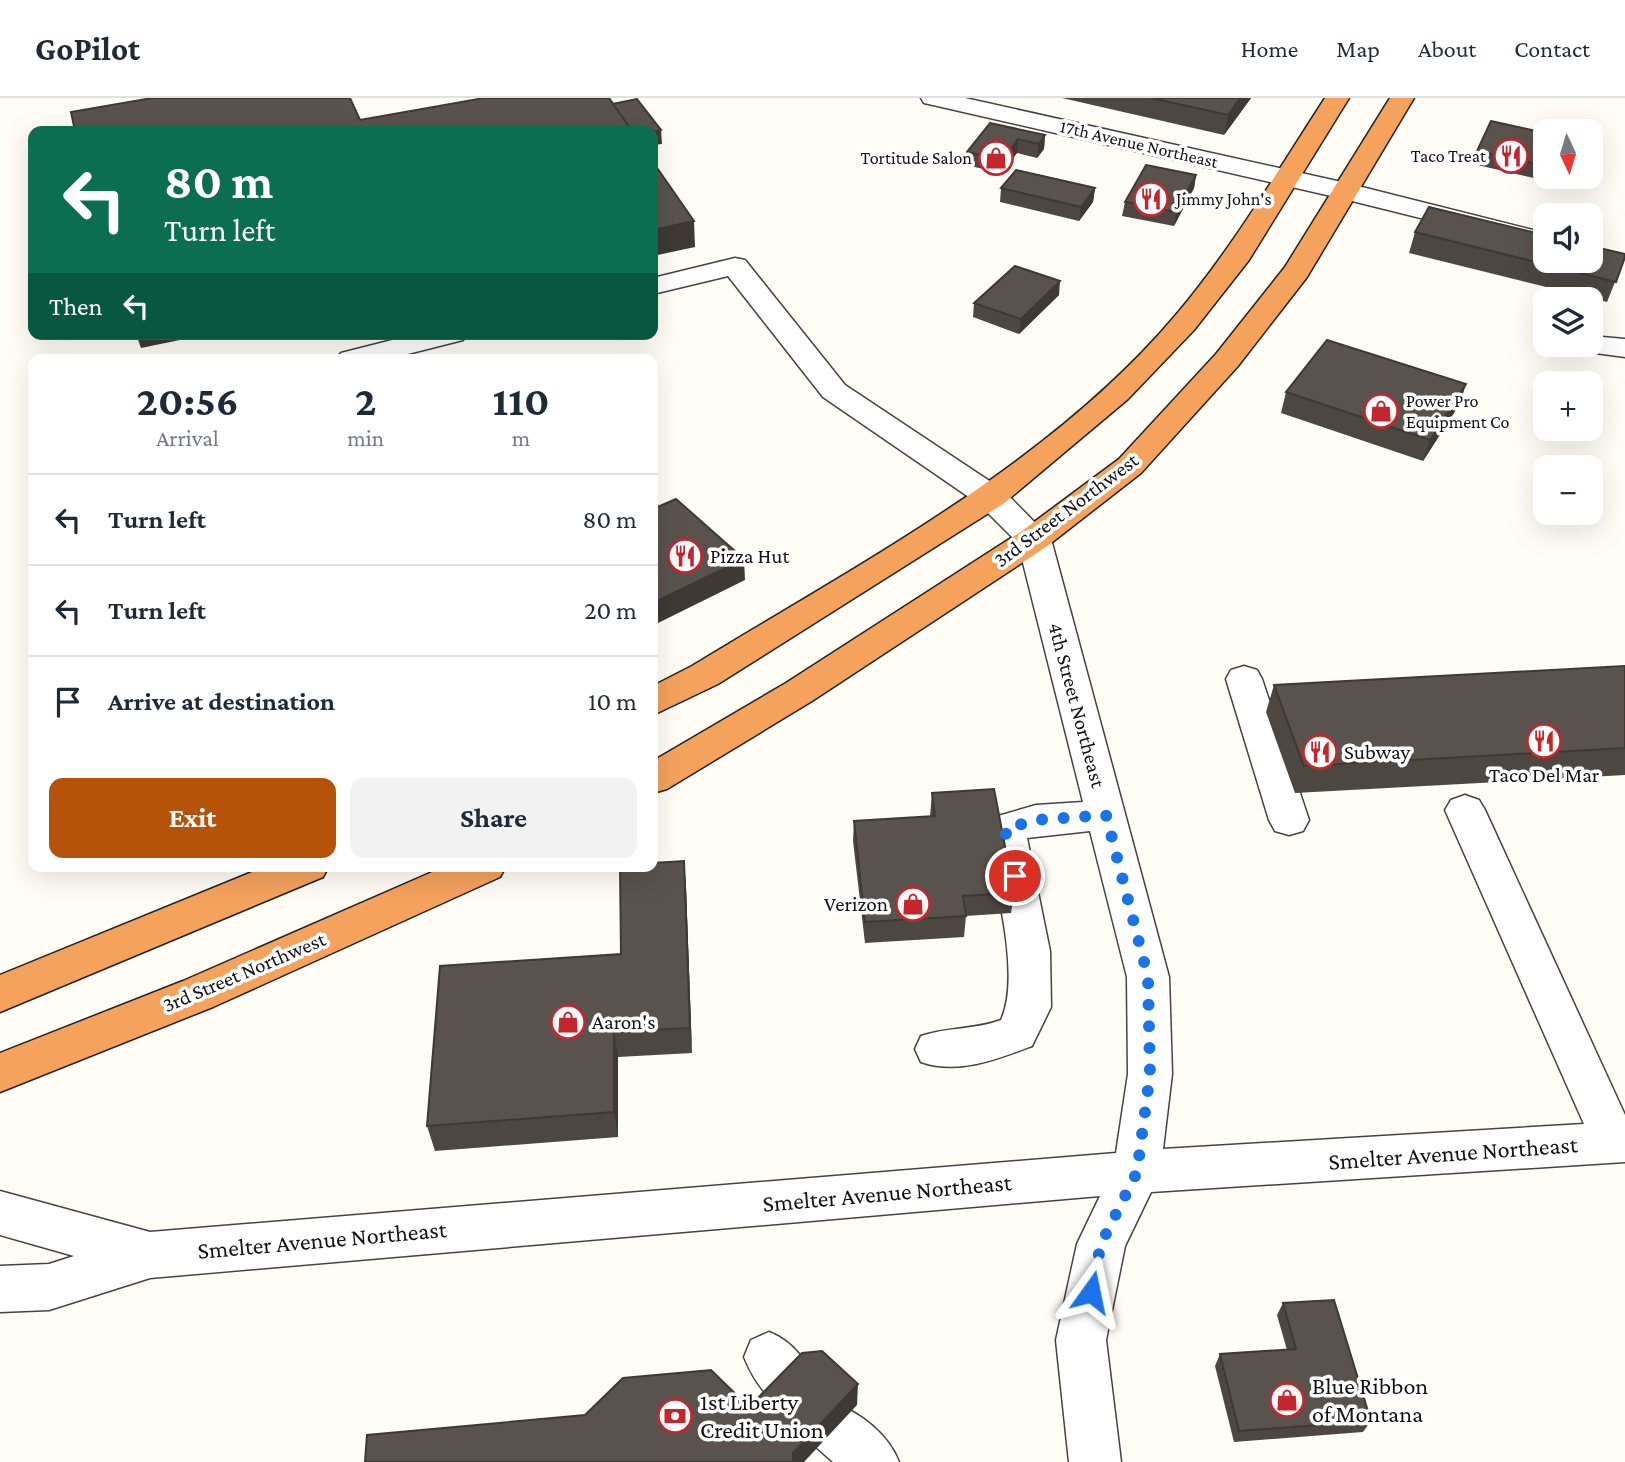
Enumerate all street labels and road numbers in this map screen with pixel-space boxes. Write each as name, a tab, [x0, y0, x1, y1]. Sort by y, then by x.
street label: 17th Avenue Northeast	[1058, 116, 1221, 172]
street label: 3rd Street Northwest	[989, 447, 1144, 572]
street label: 4th Street Northeast	[1043, 620, 1111, 791]
street label: 3rd Street Northwest	[159, 926, 330, 1017]
street label: Smelter Avenue Northeast	[1327, 1130, 1580, 1175]
street label: Smelter Avenue Northeast	[761, 1168, 1014, 1217]
street label: Smelter Avenue Northeast	[196, 1215, 449, 1264]

